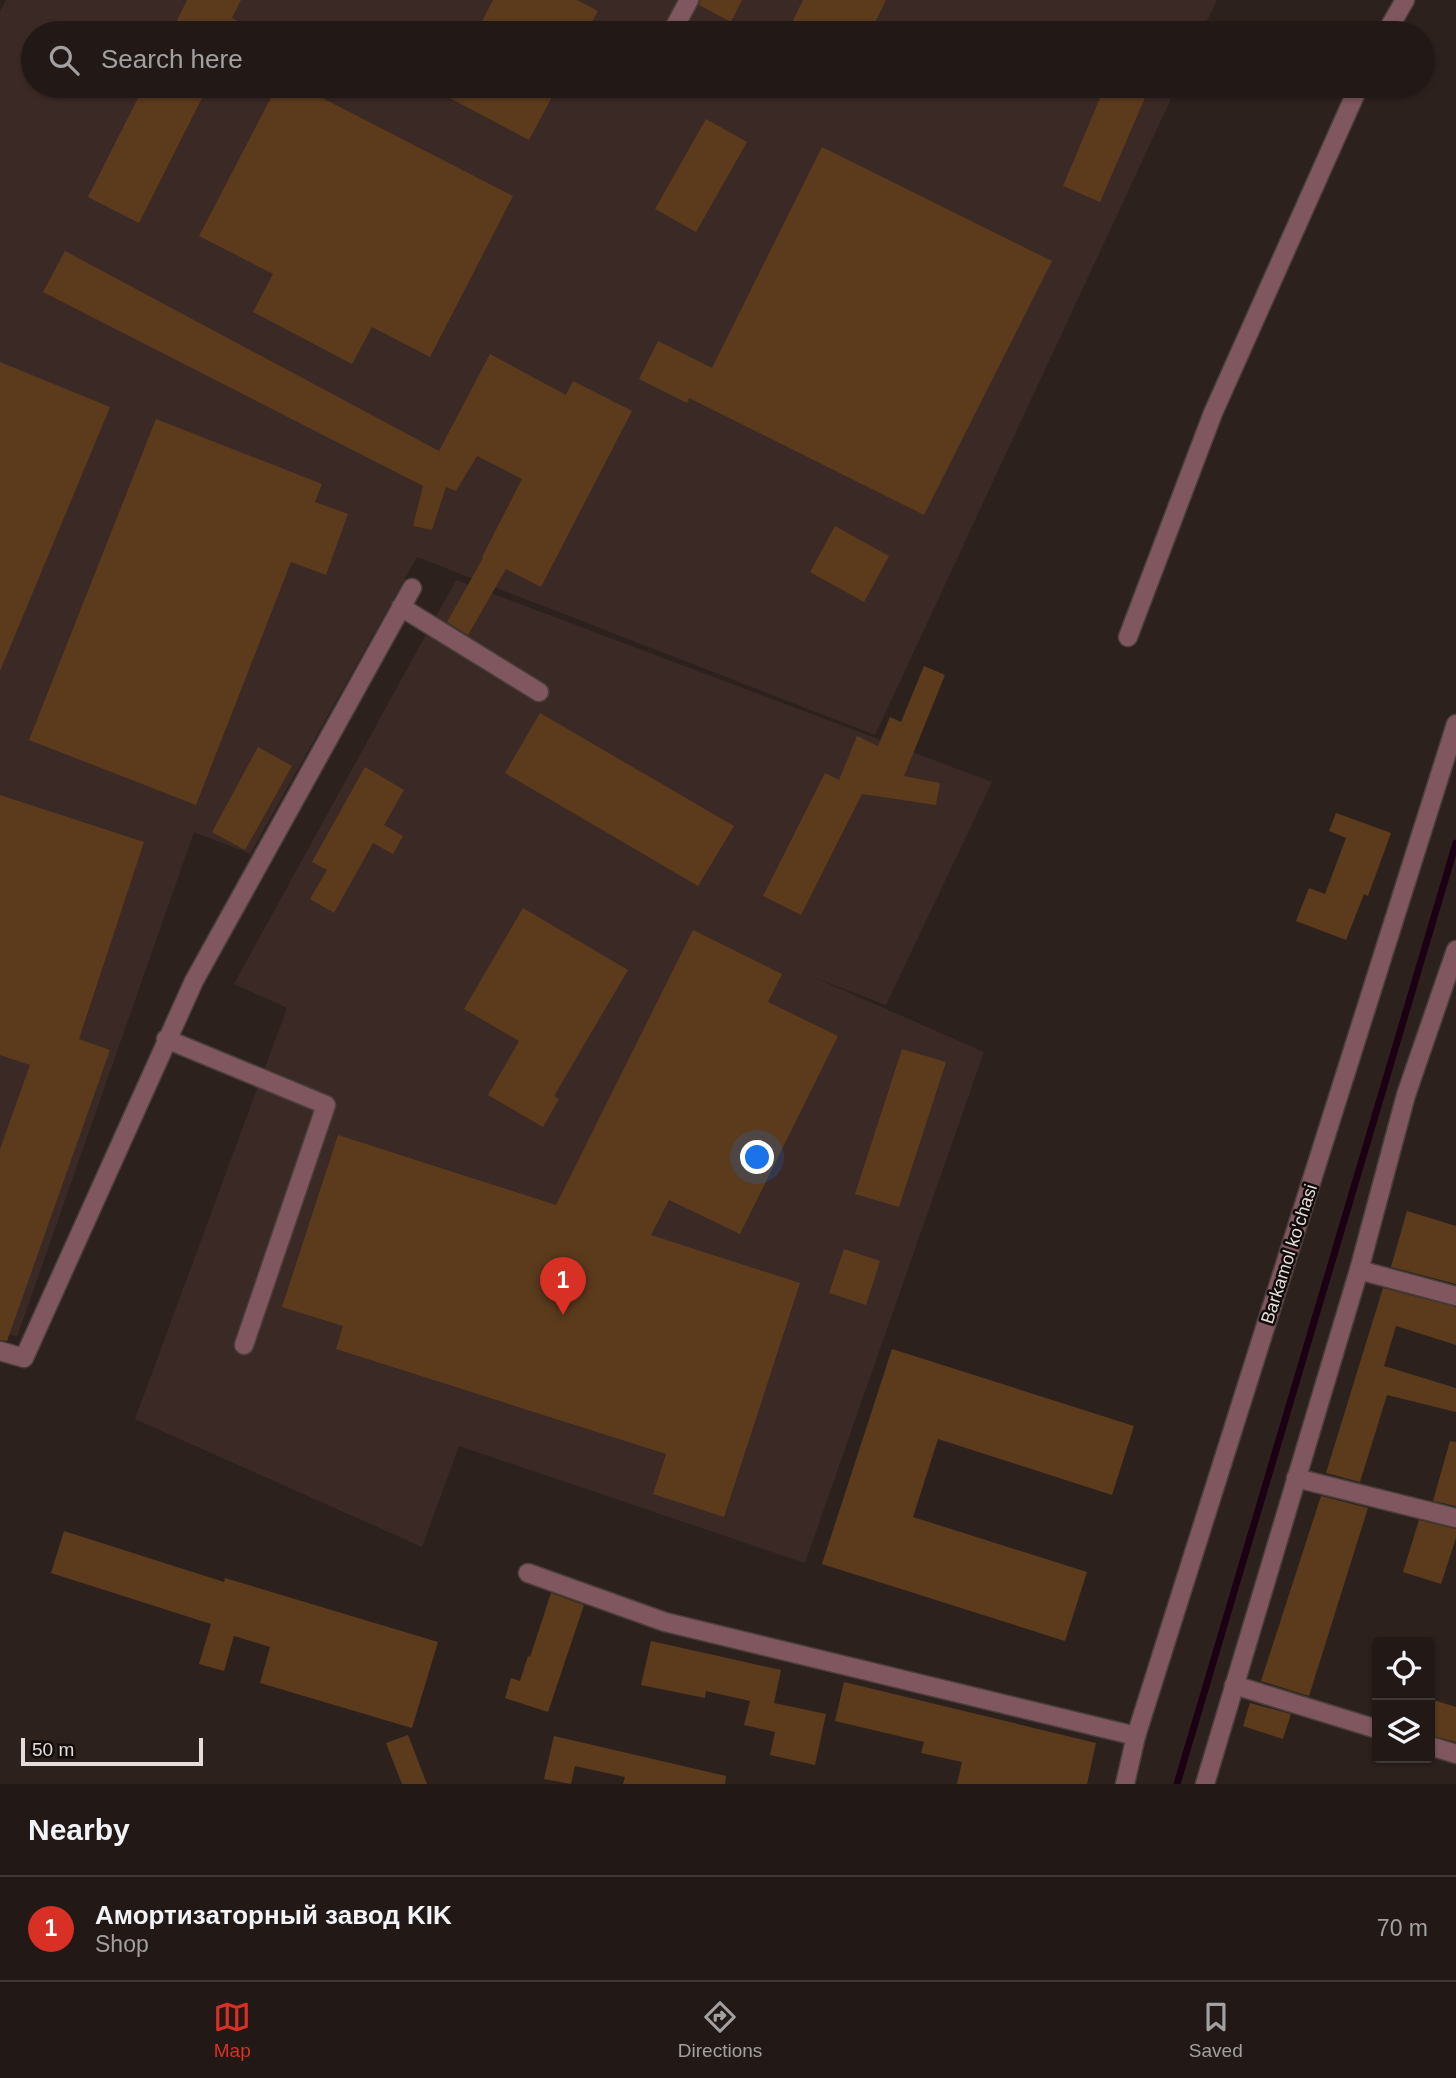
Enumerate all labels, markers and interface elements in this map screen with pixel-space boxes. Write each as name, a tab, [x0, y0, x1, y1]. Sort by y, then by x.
search box	[21, 21, 1435, 98]
icon: search	[45, 41, 83, 79]
text: Search here	[101, 44, 243, 74]
your location	[740, 1140, 774, 1174]
street label: Barkamol ko'chasi	[1257, 1182, 1321, 1326]
pin: 1	[540, 1257, 586, 1315]
map controls	[1372, 1637, 1435, 1763]
button: locate	[1372, 1637, 1435, 1700]
button: layers	[1372, 1700, 1435, 1763]
scale bar	[21, 1735, 203, 1767]
text: 50 m	[32, 1739, 74, 1760]
text: Nearby	[28, 1813, 130, 1846]
text: Амортизаторный завод KIK	[95, 1900, 452, 1930]
text: 1	[45, 1915, 57, 1941]
text: 70 m	[1377, 1915, 1428, 1941]
text: Shop	[95, 1931, 149, 1957]
tab: Map	[213, 1998, 251, 2062]
tab: Directions	[678, 1998, 762, 2062]
tab: Saved	[1189, 1998, 1243, 2062]

